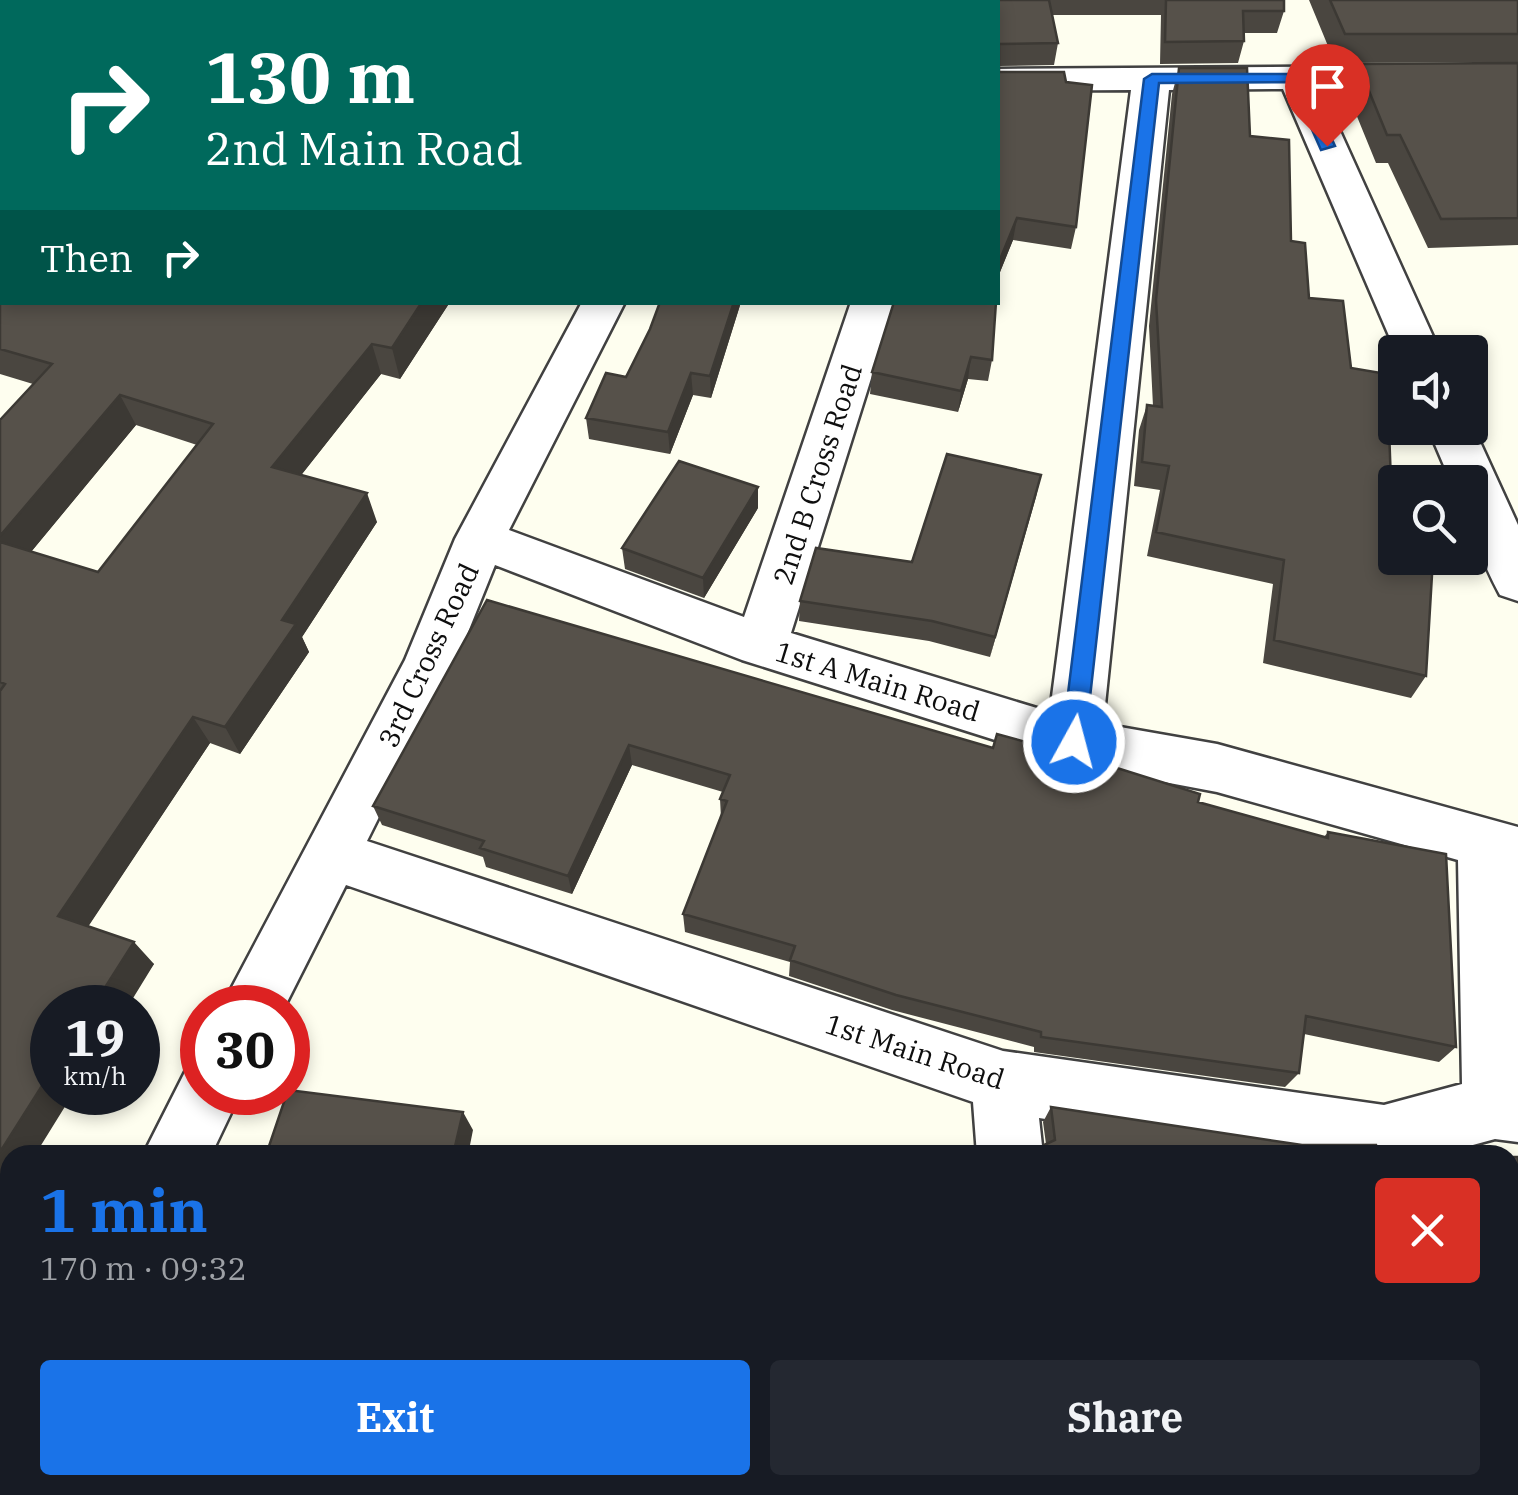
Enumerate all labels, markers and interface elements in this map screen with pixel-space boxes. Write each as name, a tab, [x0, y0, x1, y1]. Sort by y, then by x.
text: 130 m	[205, 31, 415, 122]
icon: right	[40, 40, 170, 170]
pin	[1285, 44, 1370, 147]
icon: arrive	[1300, 59, 1355, 114]
text: 2nd Main Road	[205, 119, 523, 177]
icon: right	[153, 230, 208, 285]
text: Then	[40, 233, 133, 282]
map controls	[1378, 335, 1488, 575]
button: sound	[1378, 335, 1488, 445]
street label: 2nd B Cross Road	[764, 359, 870, 589]
button: search	[1378, 465, 1488, 575]
street label: 3rd Cross Road	[369, 557, 487, 753]
street label: 1st A Main Road	[771, 632, 985, 730]
position arrow	[1022, 690, 1126, 794]
speed limit sign: 30	[180, 985, 310, 1115]
text: 19	[65, 1005, 125, 1070]
street label: 1st Main Road	[821, 1005, 1009, 1097]
text: km/h	[63, 1059, 127, 1092]
text: 1 min	[40, 1170, 208, 1249]
button: close	[1375, 1178, 1480, 1283]
text: 170 m · 09:32	[40, 1247, 247, 1289]
button: Exit	[40, 1360, 750, 1475]
button: Share	[770, 1360, 1480, 1475]

